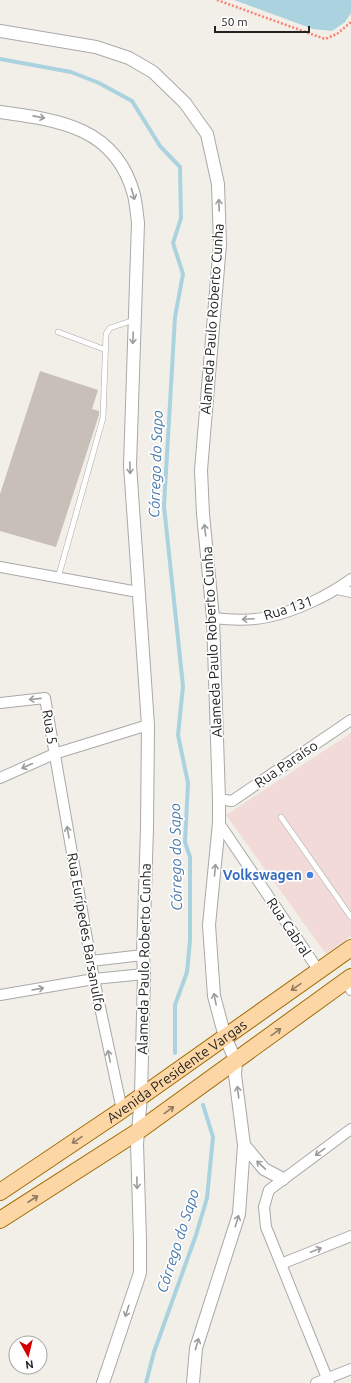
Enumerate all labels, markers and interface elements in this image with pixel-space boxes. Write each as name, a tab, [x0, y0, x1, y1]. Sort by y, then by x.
scale bar	[215, 8, 309, 34]
text: 50 m	[221, 15, 248, 28]
one-way arrow	[32, 114, 45, 122]
one-way arrow	[130, 188, 137, 201]
one-way arrow	[215, 199, 223, 212]
street label: Alameda Paulo Roberto Cunha	[197, 223, 227, 415]
one-way arrow	[130, 331, 137, 344]
water label: Córrego do Sapo	[145, 410, 166, 518]
one-way arrow	[126, 461, 134, 474]
one-way arrow	[201, 524, 209, 537]
street label: Alameda Paulo Roberto Cunha	[199, 546, 225, 738]
street label: Rua 131	[261, 593, 315, 623]
one-way arrow	[242, 615, 255, 622]
one-way arrow	[29, 696, 42, 703]
street label: Rua 5	[39, 708, 61, 746]
street label: Rua Paraíso	[251, 737, 321, 791]
one-way arrow	[22, 763, 34, 770]
water label: Córrego do Sapo	[166, 803, 185, 911]
one-way arrow	[64, 826, 72, 839]
street label: Rua Eurípedes Barsanulfo	[64, 852, 108, 1012]
street label: Alameda Paulo Roberto Cunha	[134, 863, 154, 1055]
one-way arrow	[211, 864, 218, 877]
place label: Volkswagen	[223, 867, 302, 883]
marker: Volkswagen	[305, 870, 315, 880]
street label: Rua Cabral	[264, 895, 315, 960]
one-way arrow	[291, 983, 302, 991]
one-way arrow	[32, 984, 45, 992]
one-way arrow	[211, 993, 219, 1006]
street label: Avenida Presidente Vargas	[104, 1016, 250, 1126]
one-way arrow	[270, 1028, 281, 1036]
one-way arrow	[105, 1050, 113, 1063]
one-way arrow	[234, 1086, 241, 1099]
one-way arrow	[163, 1105, 174, 1114]
one-way arrow	[71, 1136, 82, 1144]
one-way arrow	[314, 1148, 325, 1156]
one-way arrow	[256, 1160, 266, 1170]
one-way arrow	[133, 1176, 141, 1189]
water label: Córrego do Sapo	[153, 1187, 202, 1295]
one-way arrow	[27, 1194, 39, 1202]
one-way arrow	[234, 1214, 241, 1227]
one-way arrow	[310, 1245, 322, 1253]
one-way arrow	[123, 1304, 130, 1317]
north arrow	[8, 1335, 48, 1375]
one-way arrow	[194, 1338, 201, 1351]
text: N	[24, 1358, 34, 1371]

